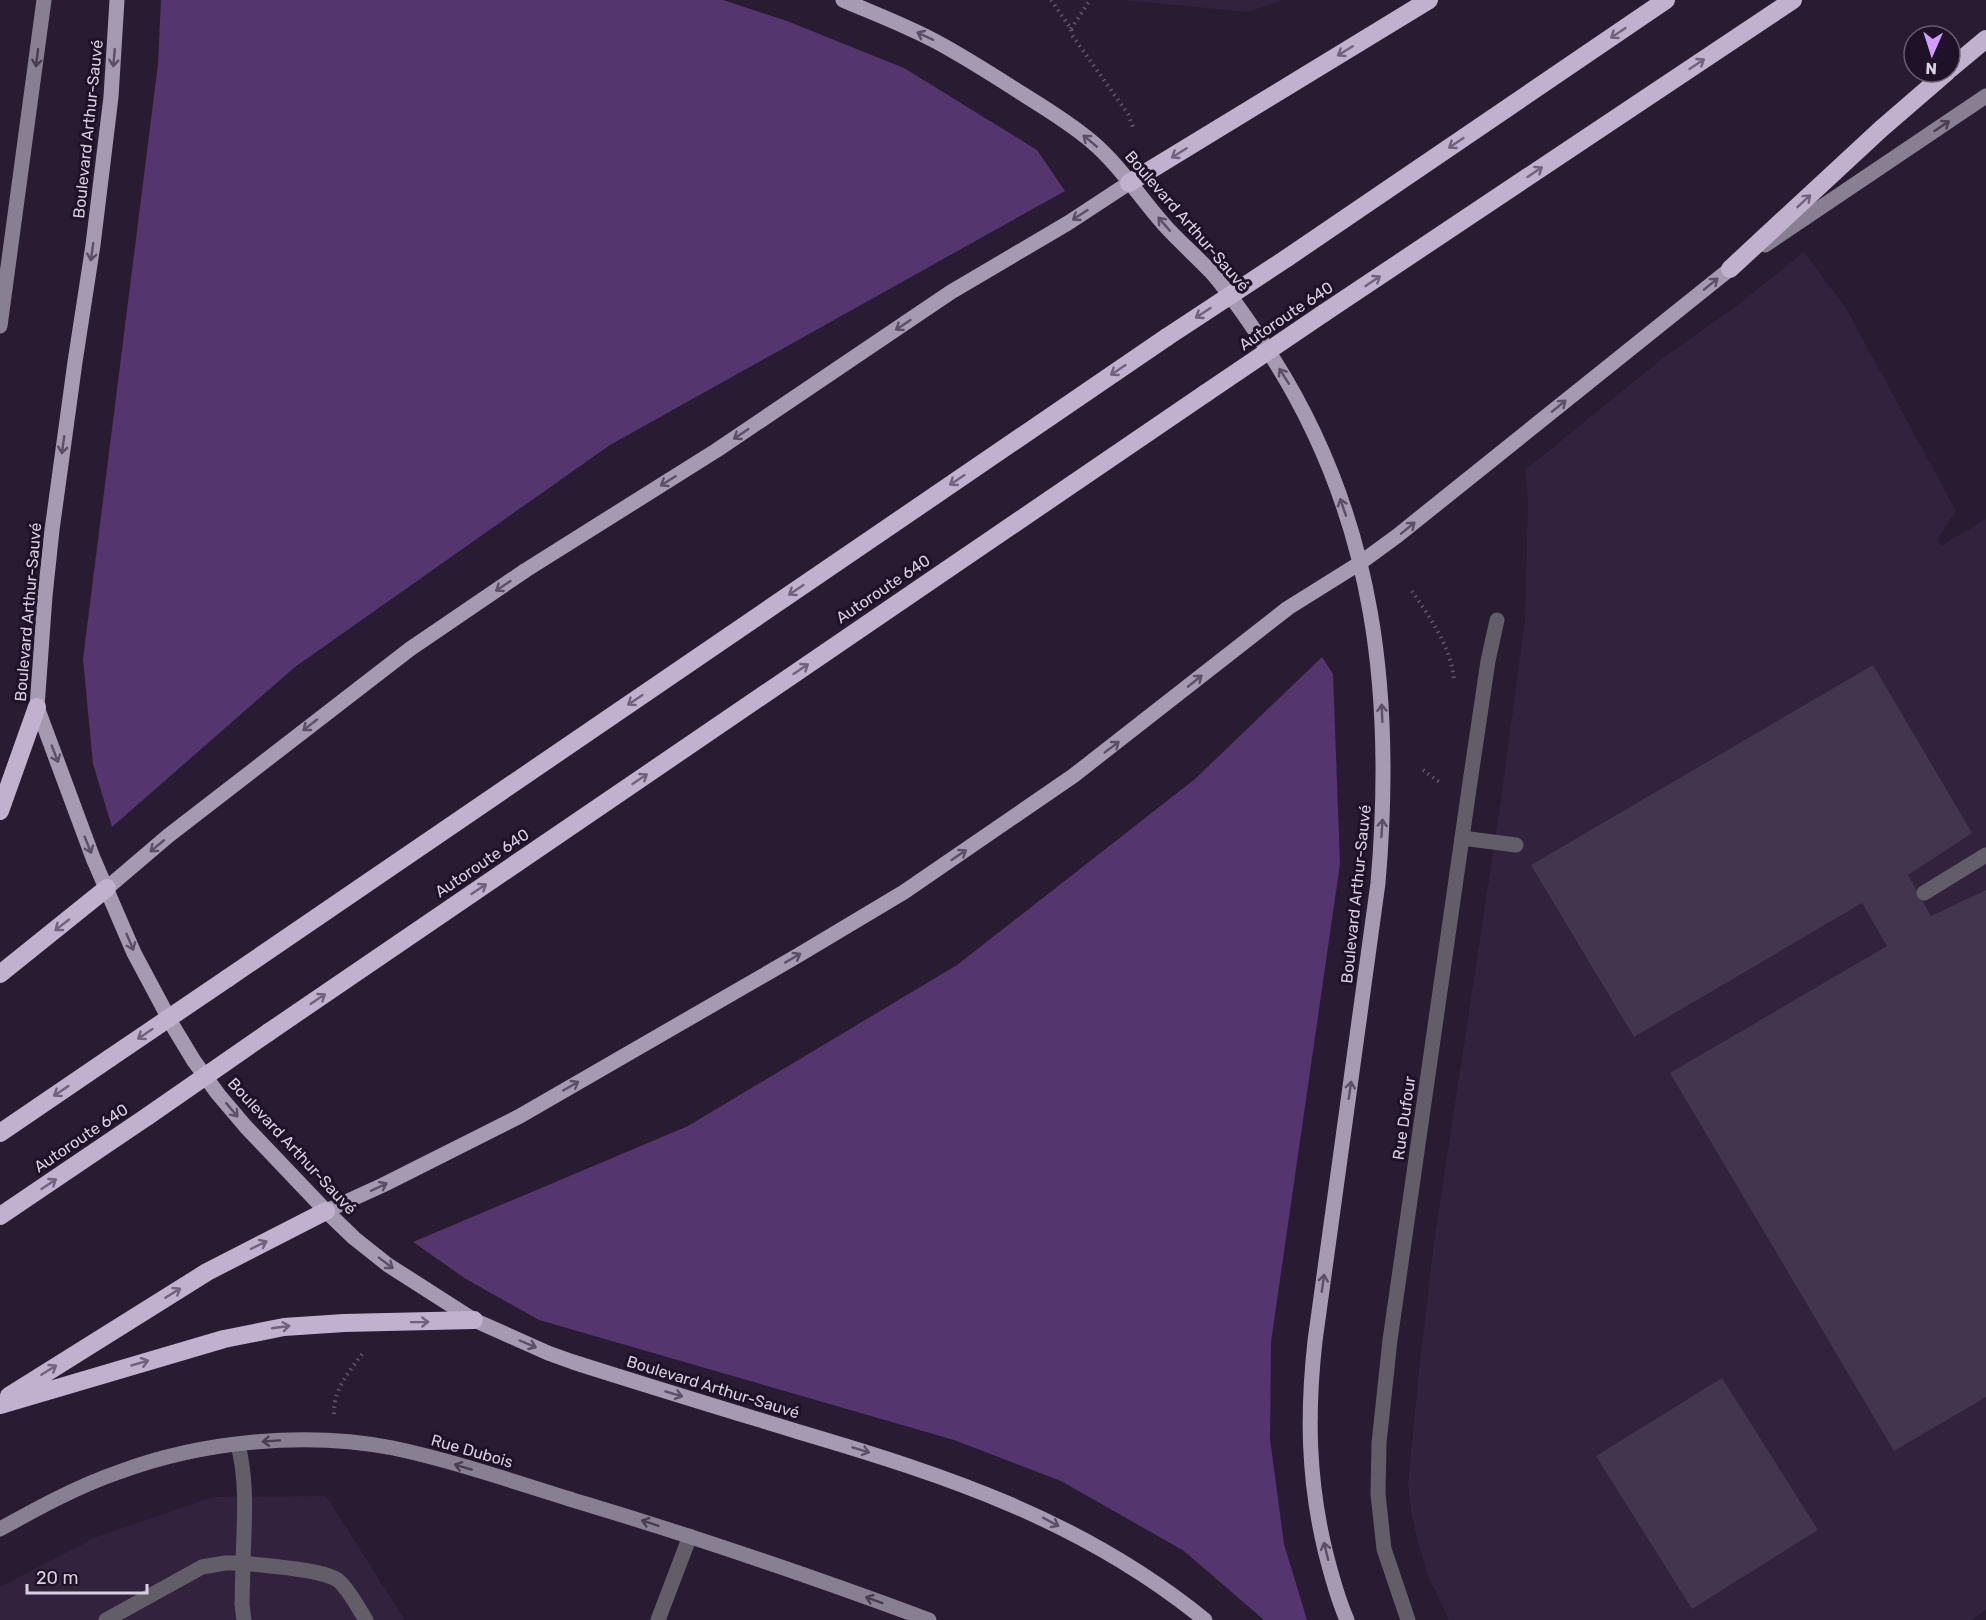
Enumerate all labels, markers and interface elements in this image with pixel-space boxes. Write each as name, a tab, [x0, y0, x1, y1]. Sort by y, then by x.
north arrow	[1902, 24, 1962, 84]
one-way arrow	[1610, 27, 1626, 39]
one-way arrow	[917, 30, 935, 42]
street label: Boulevard Arthur-Sauvé	[69, 39, 107, 219]
one-way arrow	[1337, 45, 1354, 57]
one-way arrow	[31, 48, 42, 67]
one-way arrow	[108, 48, 119, 68]
one-way arrow	[1688, 58, 1705, 70]
text: N	[1925, 59, 1937, 78]
one-way arrow	[1933, 120, 1949, 132]
one-way arrow	[1083, 134, 1098, 148]
one-way arrow	[1448, 136, 1465, 149]
street label: Boulevard Arthur-Sauvé	[1121, 147, 1253, 295]
one-way arrow	[1171, 147, 1188, 159]
one-way arrow	[1526, 166, 1543, 178]
one-way arrow	[1796, 194, 1811, 208]
one-way arrow	[1072, 209, 1089, 221]
one-way arrow	[1157, 217, 1171, 232]
one-way arrow	[87, 242, 98, 262]
one-way arrow	[1364, 274, 1381, 286]
one-way arrow	[1703, 277, 1719, 290]
street label: Autoroute 640	[1235, 278, 1337, 354]
one-way arrow	[1195, 307, 1212, 319]
one-way arrow	[895, 319, 911, 331]
one-way arrow	[1111, 364, 1127, 376]
one-way arrow	[1278, 368, 1290, 385]
one-way arrow	[1551, 400, 1567, 413]
one-way arrow	[734, 428, 750, 440]
one-way arrow	[58, 435, 69, 454]
one-way arrow	[950, 474, 966, 486]
one-way arrow	[660, 476, 677, 488]
one-way arrow	[1336, 498, 1347, 517]
street label: Boulevard Arthur-Sauvé	[11, 522, 45, 702]
one-way arrow	[1399, 522, 1415, 535]
street label: Autoroute 640	[832, 551, 934, 627]
one-way arrow	[495, 580, 512, 592]
one-way arrow	[789, 584, 805, 596]
one-way arrow	[792, 663, 808, 675]
one-way arrow	[1187, 675, 1203, 688]
one-way arrow	[628, 694, 644, 706]
one-way arrow	[1377, 704, 1388, 724]
one-way arrow	[302, 719, 318, 732]
one-way arrow	[1103, 741, 1119, 754]
one-way arrow	[50, 744, 61, 763]
one-way arrow	[631, 773, 647, 785]
street label: Boulevard Arthur-Sauvé	[1337, 804, 1375, 984]
one-way arrow	[1377, 818, 1388, 838]
street label: Autoroute 640	[431, 825, 533, 901]
one-way arrow	[83, 835, 94, 854]
one-way arrow	[149, 839, 165, 852]
one-way arrow	[950, 849, 967, 862]
one-way arrow	[470, 883, 486, 895]
one-way arrow	[54, 919, 70, 932]
one-way arrow	[125, 932, 136, 950]
one-way arrow	[784, 952, 801, 964]
one-way arrow	[309, 993, 325, 1005]
one-way arrow	[137, 1028, 154, 1040]
street label: Boulevard Arthur-Sauvé	[224, 1074, 360, 1218]
street label: Rue Dufour	[1389, 1075, 1419, 1161]
one-way arrow	[562, 1080, 579, 1092]
one-way arrow	[1344, 1081, 1355, 1100]
one-way arrow	[54, 1085, 70, 1097]
street label: Autoroute 640	[30, 1100, 132, 1176]
one-way arrow	[225, 1102, 239, 1117]
one-way arrow	[40, 1177, 57, 1190]
one-way arrow	[370, 1180, 388, 1192]
one-way arrow	[250, 1239, 268, 1251]
one-way arrow	[378, 1257, 394, 1270]
one-way arrow	[1317, 1274, 1328, 1293]
one-way arrow	[164, 1286, 181, 1298]
one-way arrow	[409, 1316, 429, 1327]
one-way arrow	[271, 1322, 291, 1333]
one-way arrow	[518, 1339, 536, 1351]
street label: Boulevard Arthur-Sauvé	[624, 1352, 802, 1422]
one-way arrow	[130, 1357, 149, 1368]
one-way arrow	[41, 1364, 58, 1377]
one-way arrow	[664, 1389, 683, 1400]
street label: Rue Dubois	[429, 1430, 515, 1472]
one-way arrow	[261, 1436, 281, 1447]
one-way arrow	[851, 1445, 870, 1456]
one-way arrow	[454, 1461, 473, 1472]
one-way arrow	[641, 1517, 660, 1528]
one-way arrow	[1042, 1517, 1060, 1529]
one-way arrow	[1319, 1542, 1331, 1561]
scale bar	[27, 1557, 147, 1595]
text: 20 m	[36, 1567, 78, 1589]
one-way arrow	[865, 1593, 884, 1604]

